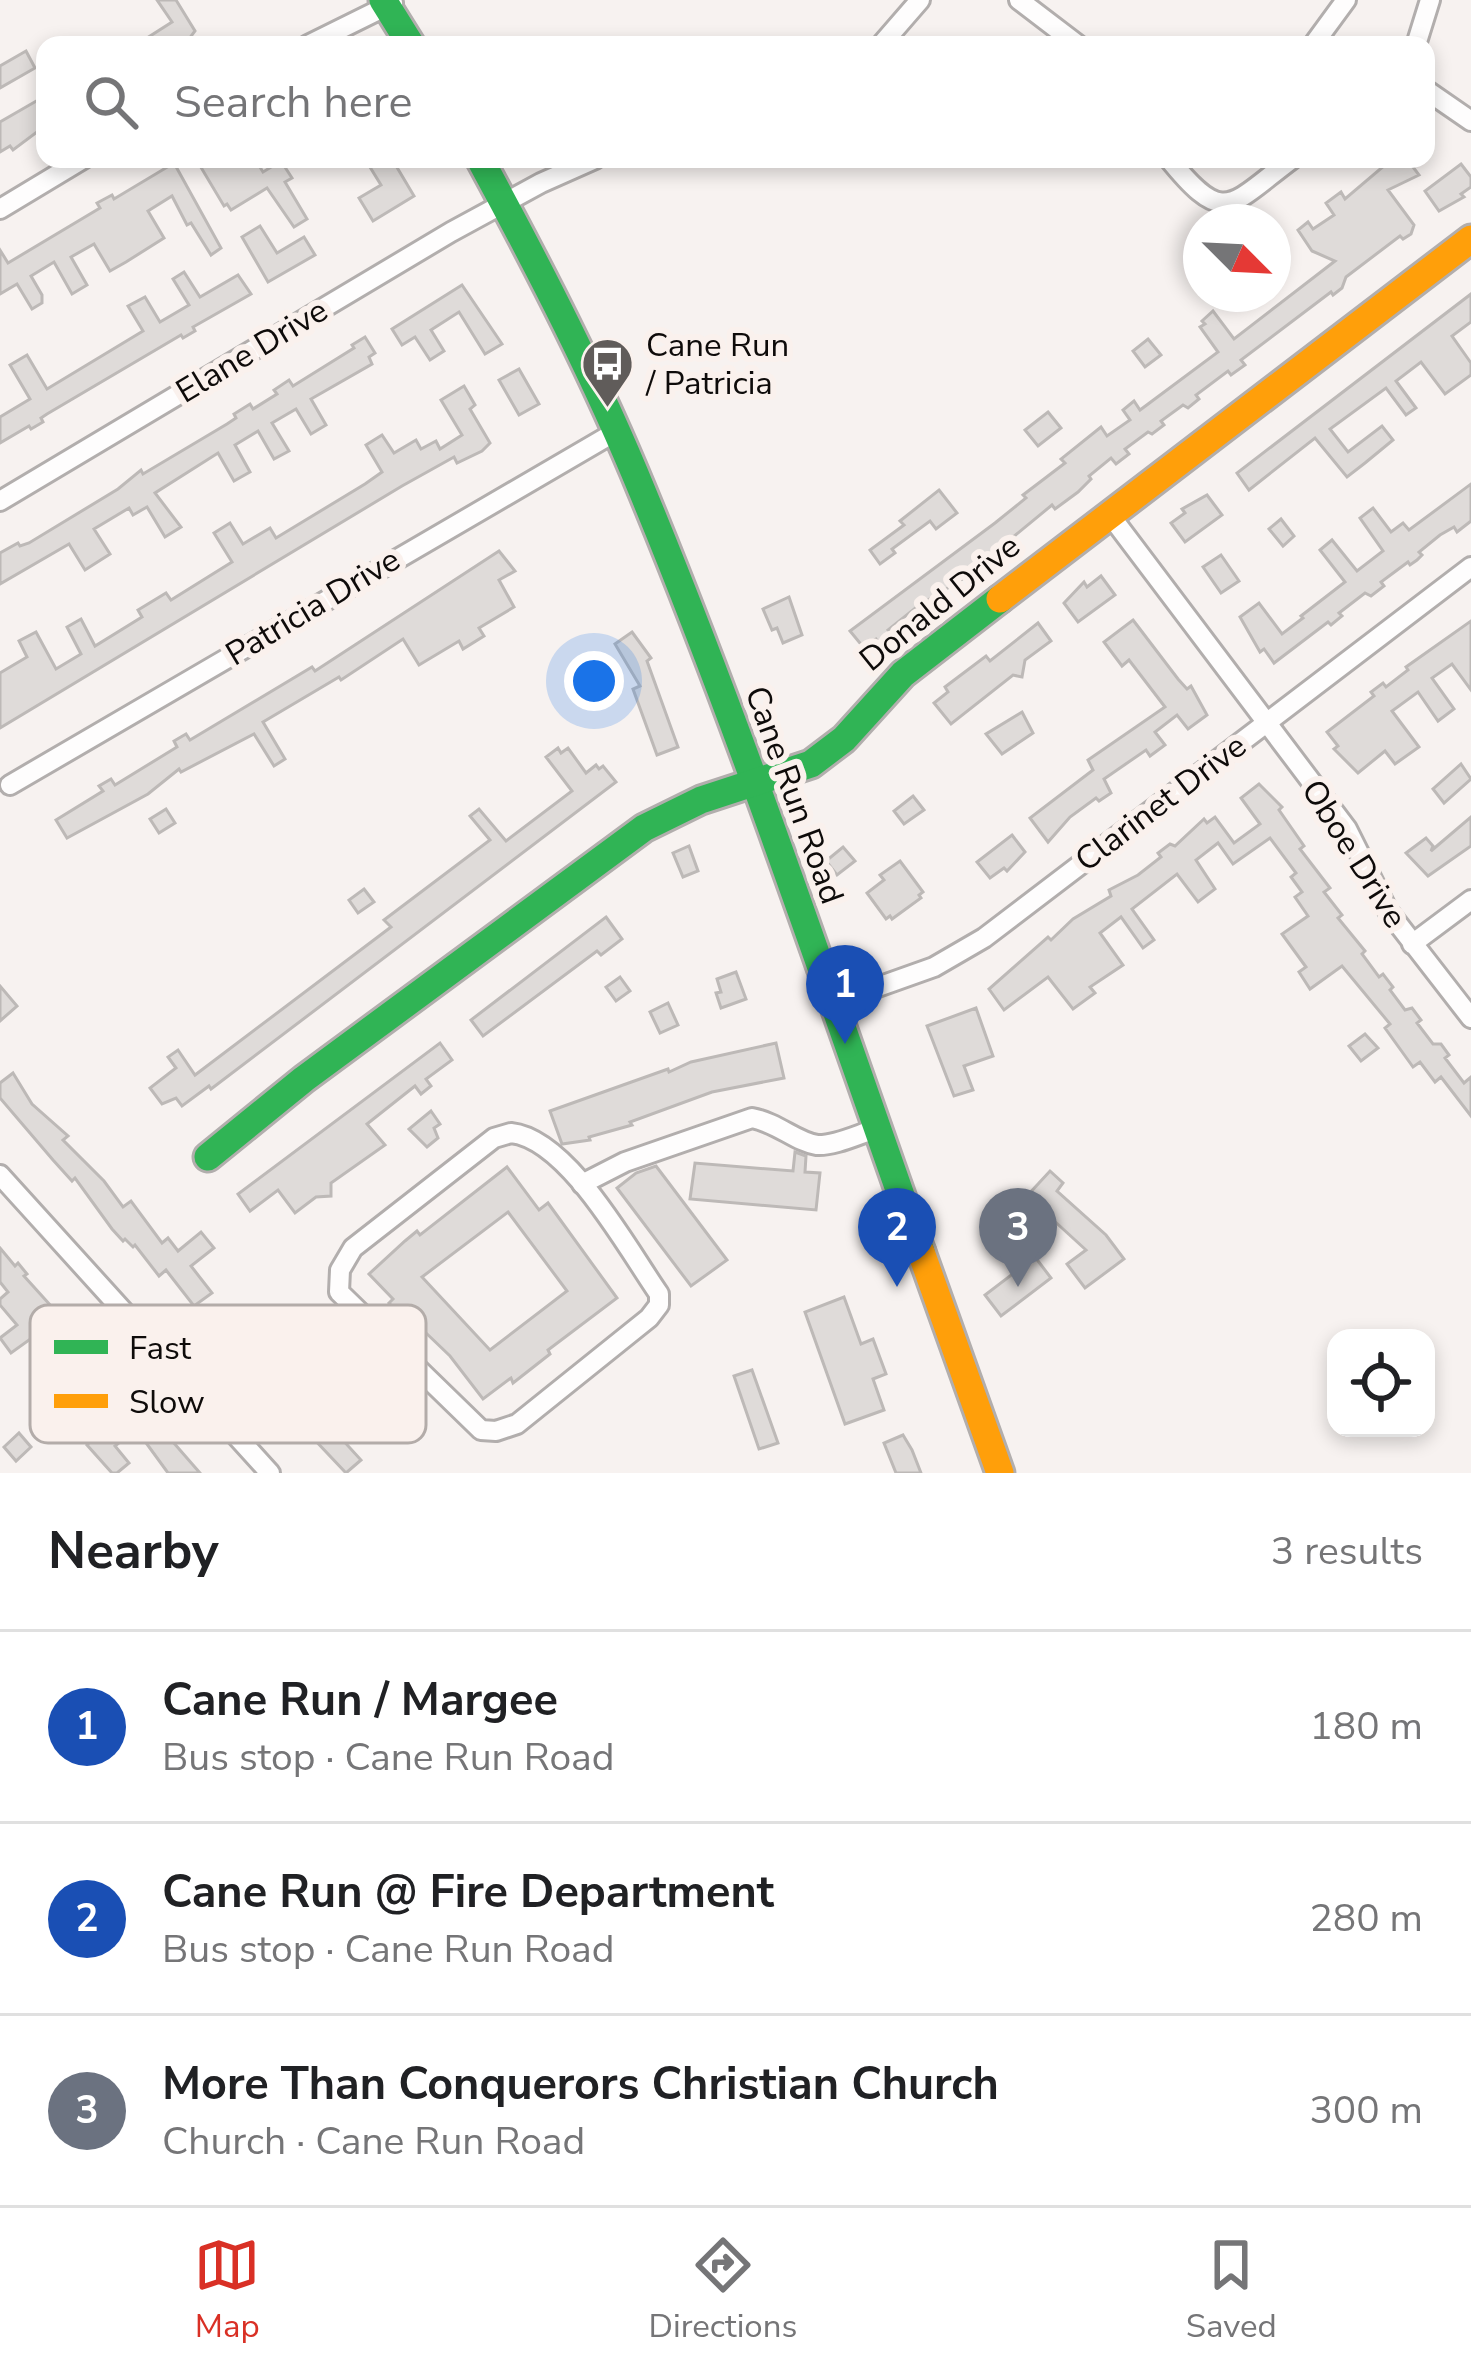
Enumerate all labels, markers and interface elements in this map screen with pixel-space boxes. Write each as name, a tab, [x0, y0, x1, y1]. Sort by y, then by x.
search box	[36, 36, 1435, 168]
icon: search	[78, 69, 144, 135]
text: Search here	[174, 72, 413, 133]
north arrow	[1183, 204, 1291, 312]
street label: Elane Drive	[168, 288, 336, 414]
place label: Cane Run / Patricia	[645, 323, 789, 406]
bus stop icon: Cane Run / Patricia	[579, 336, 635, 410]
street label: Donald Drive	[850, 524, 1030, 682]
street label: Patricia Drive	[218, 537, 408, 677]
your location	[564, 651, 624, 711]
street label: Cane Run Road	[734, 680, 854, 910]
street label: Clarinet Drive	[1066, 724, 1256, 882]
street label: Oboe Drive	[1291, 771, 1417, 937]
pin: 1	[806, 945, 884, 1044]
pin: 2	[858, 1188, 936, 1287]
pin: 3	[979, 1188, 1057, 1287]
legend	[30, 1305, 426, 1443]
text: Fast	[129, 1326, 192, 1371]
map controls	[1327, 1329, 1435, 1437]
button: locate	[1327, 1329, 1435, 1437]
text: Slow	[129, 1380, 205, 1425]
text: Nearby	[48, 1516, 219, 1586]
text: 3 results	[1271, 1525, 1423, 1578]
text: Cane Run / Margee	[162, 1670, 558, 1731]
text: 1	[75, 1700, 99, 1753]
text: 180 m	[1309, 1700, 1423, 1753]
text: Bus stop · Cane Run Road	[162, 1731, 615, 1784]
text: Cane Run @ Fire Department	[162, 1862, 774, 1923]
text: 2	[75, 1892, 99, 1945]
text: 280 m	[1309, 1892, 1423, 1945]
text: Bus stop · Cane Run Road	[162, 1923, 615, 1976]
text: More Than Conquerors Christian Church	[162, 2054, 999, 2115]
text: 3	[75, 2084, 99, 2137]
text: 300 m	[1309, 2084, 1423, 2137]
text: Church · Cane Run Road	[162, 2115, 585, 2168]
tab: Map	[194, 2232, 260, 2349]
tab: Directions	[649, 2232, 797, 2349]
tab: Saved	[1186, 2232, 1277, 2349]

